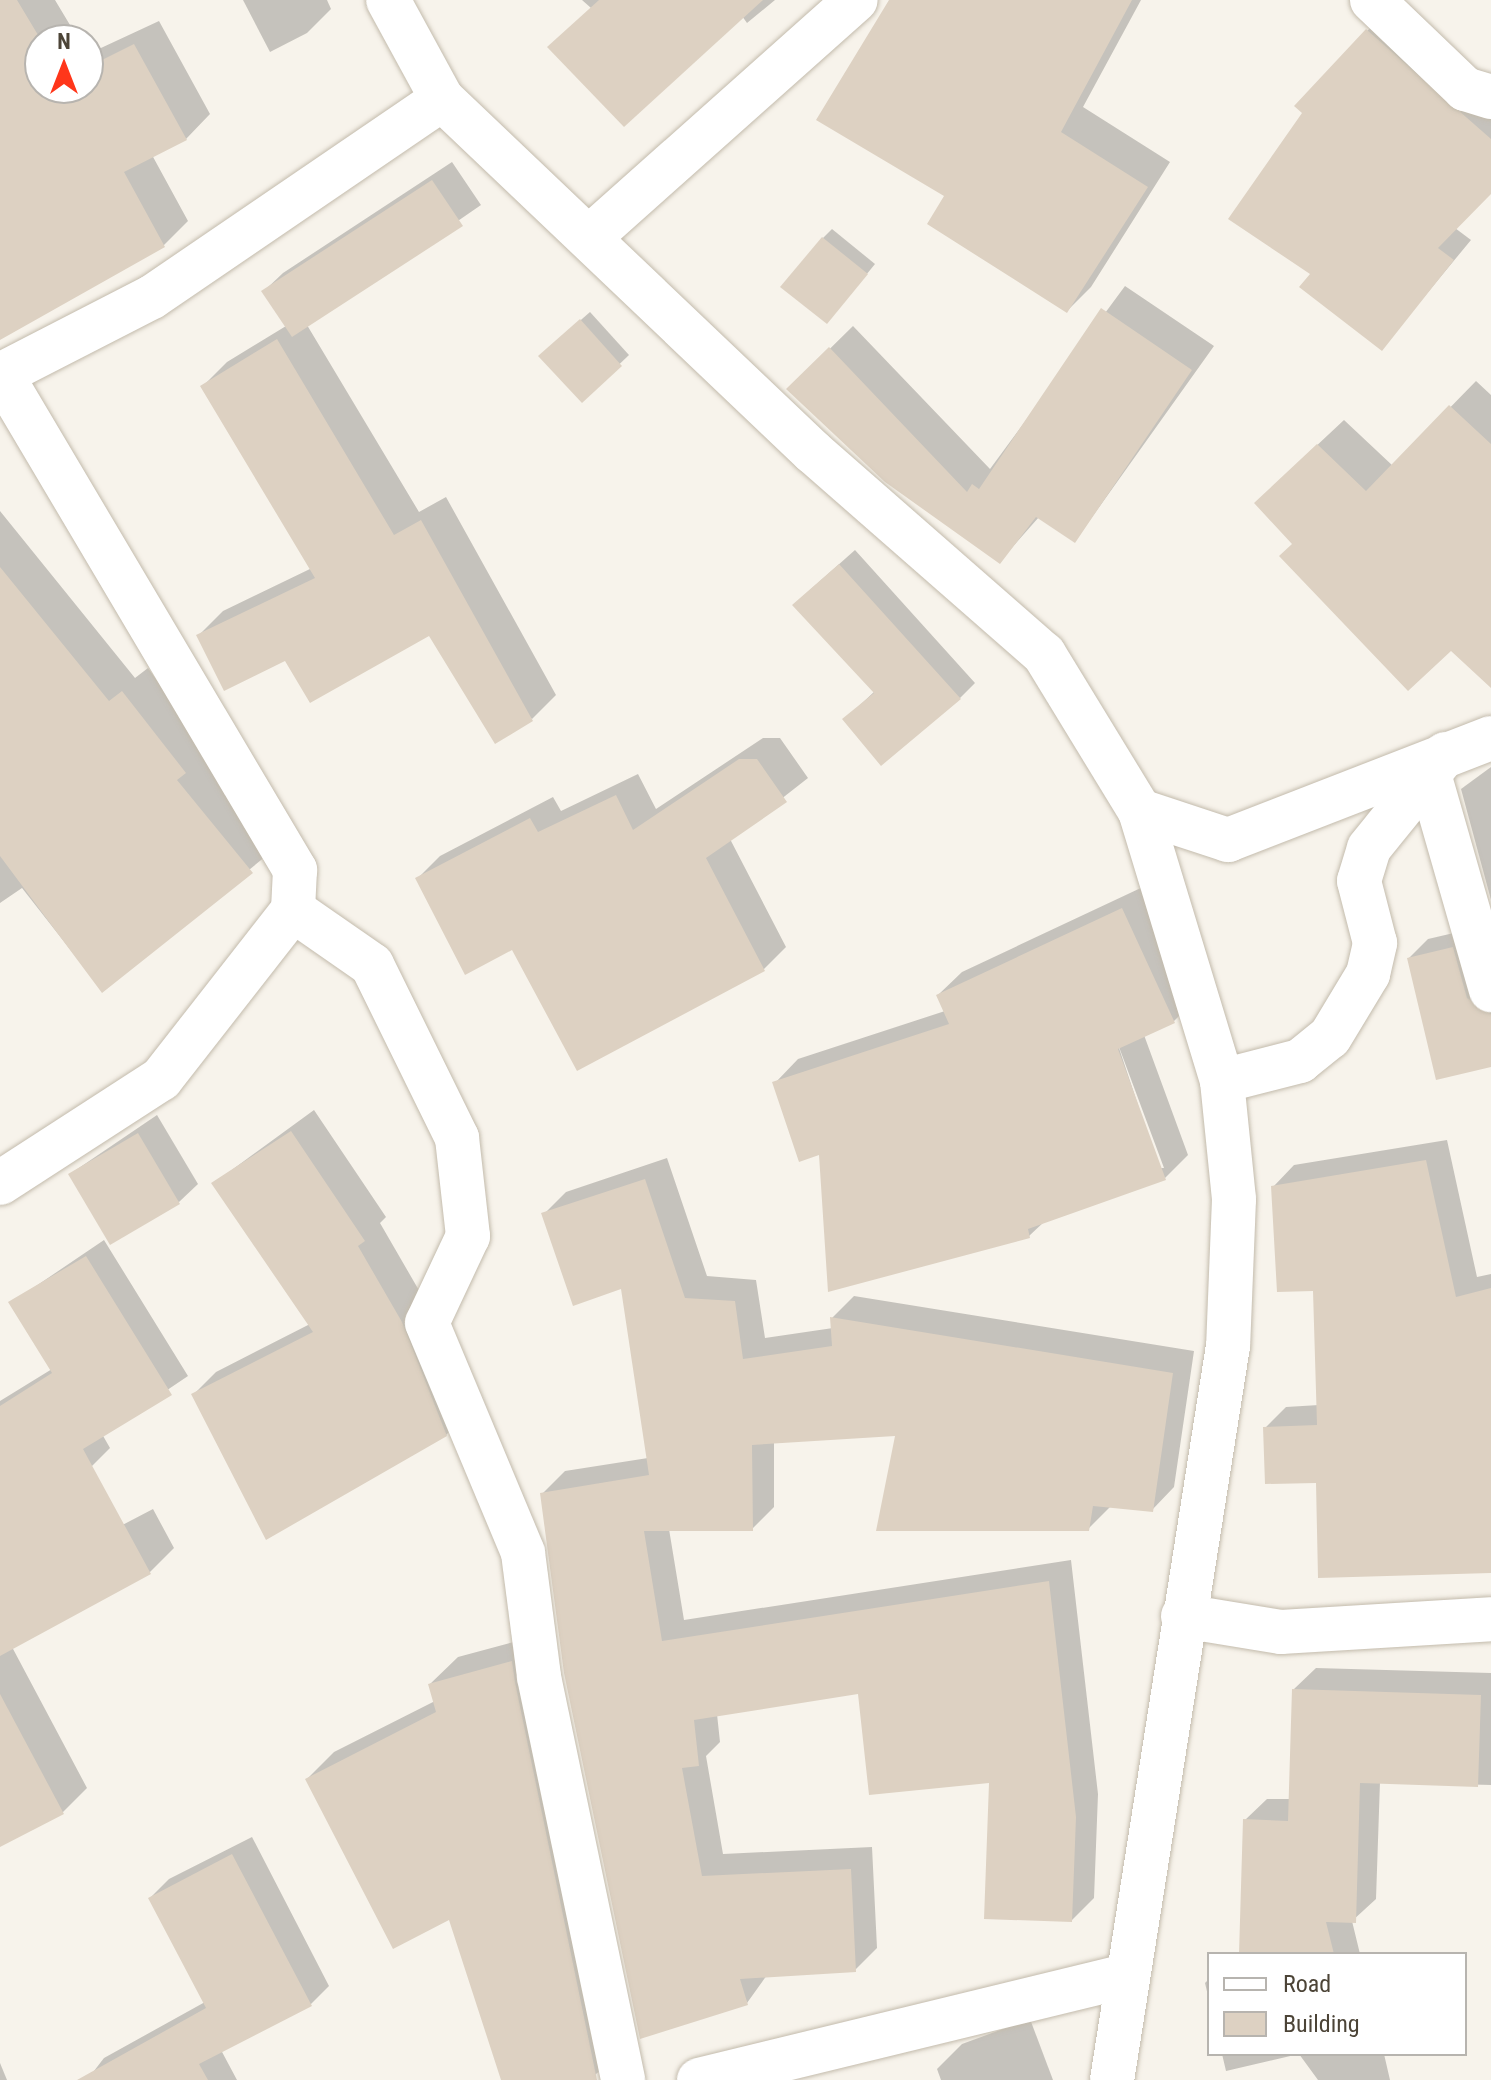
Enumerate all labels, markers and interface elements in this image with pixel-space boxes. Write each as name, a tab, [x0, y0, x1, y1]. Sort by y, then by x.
north arrow	[24, 24, 104, 104]
text: N	[57, 29, 71, 54]
legend	[1207, 1952, 1467, 2056]
text: Road	[1283, 1970, 1331, 1998]
text: Building	[1283, 2010, 1360, 2038]

